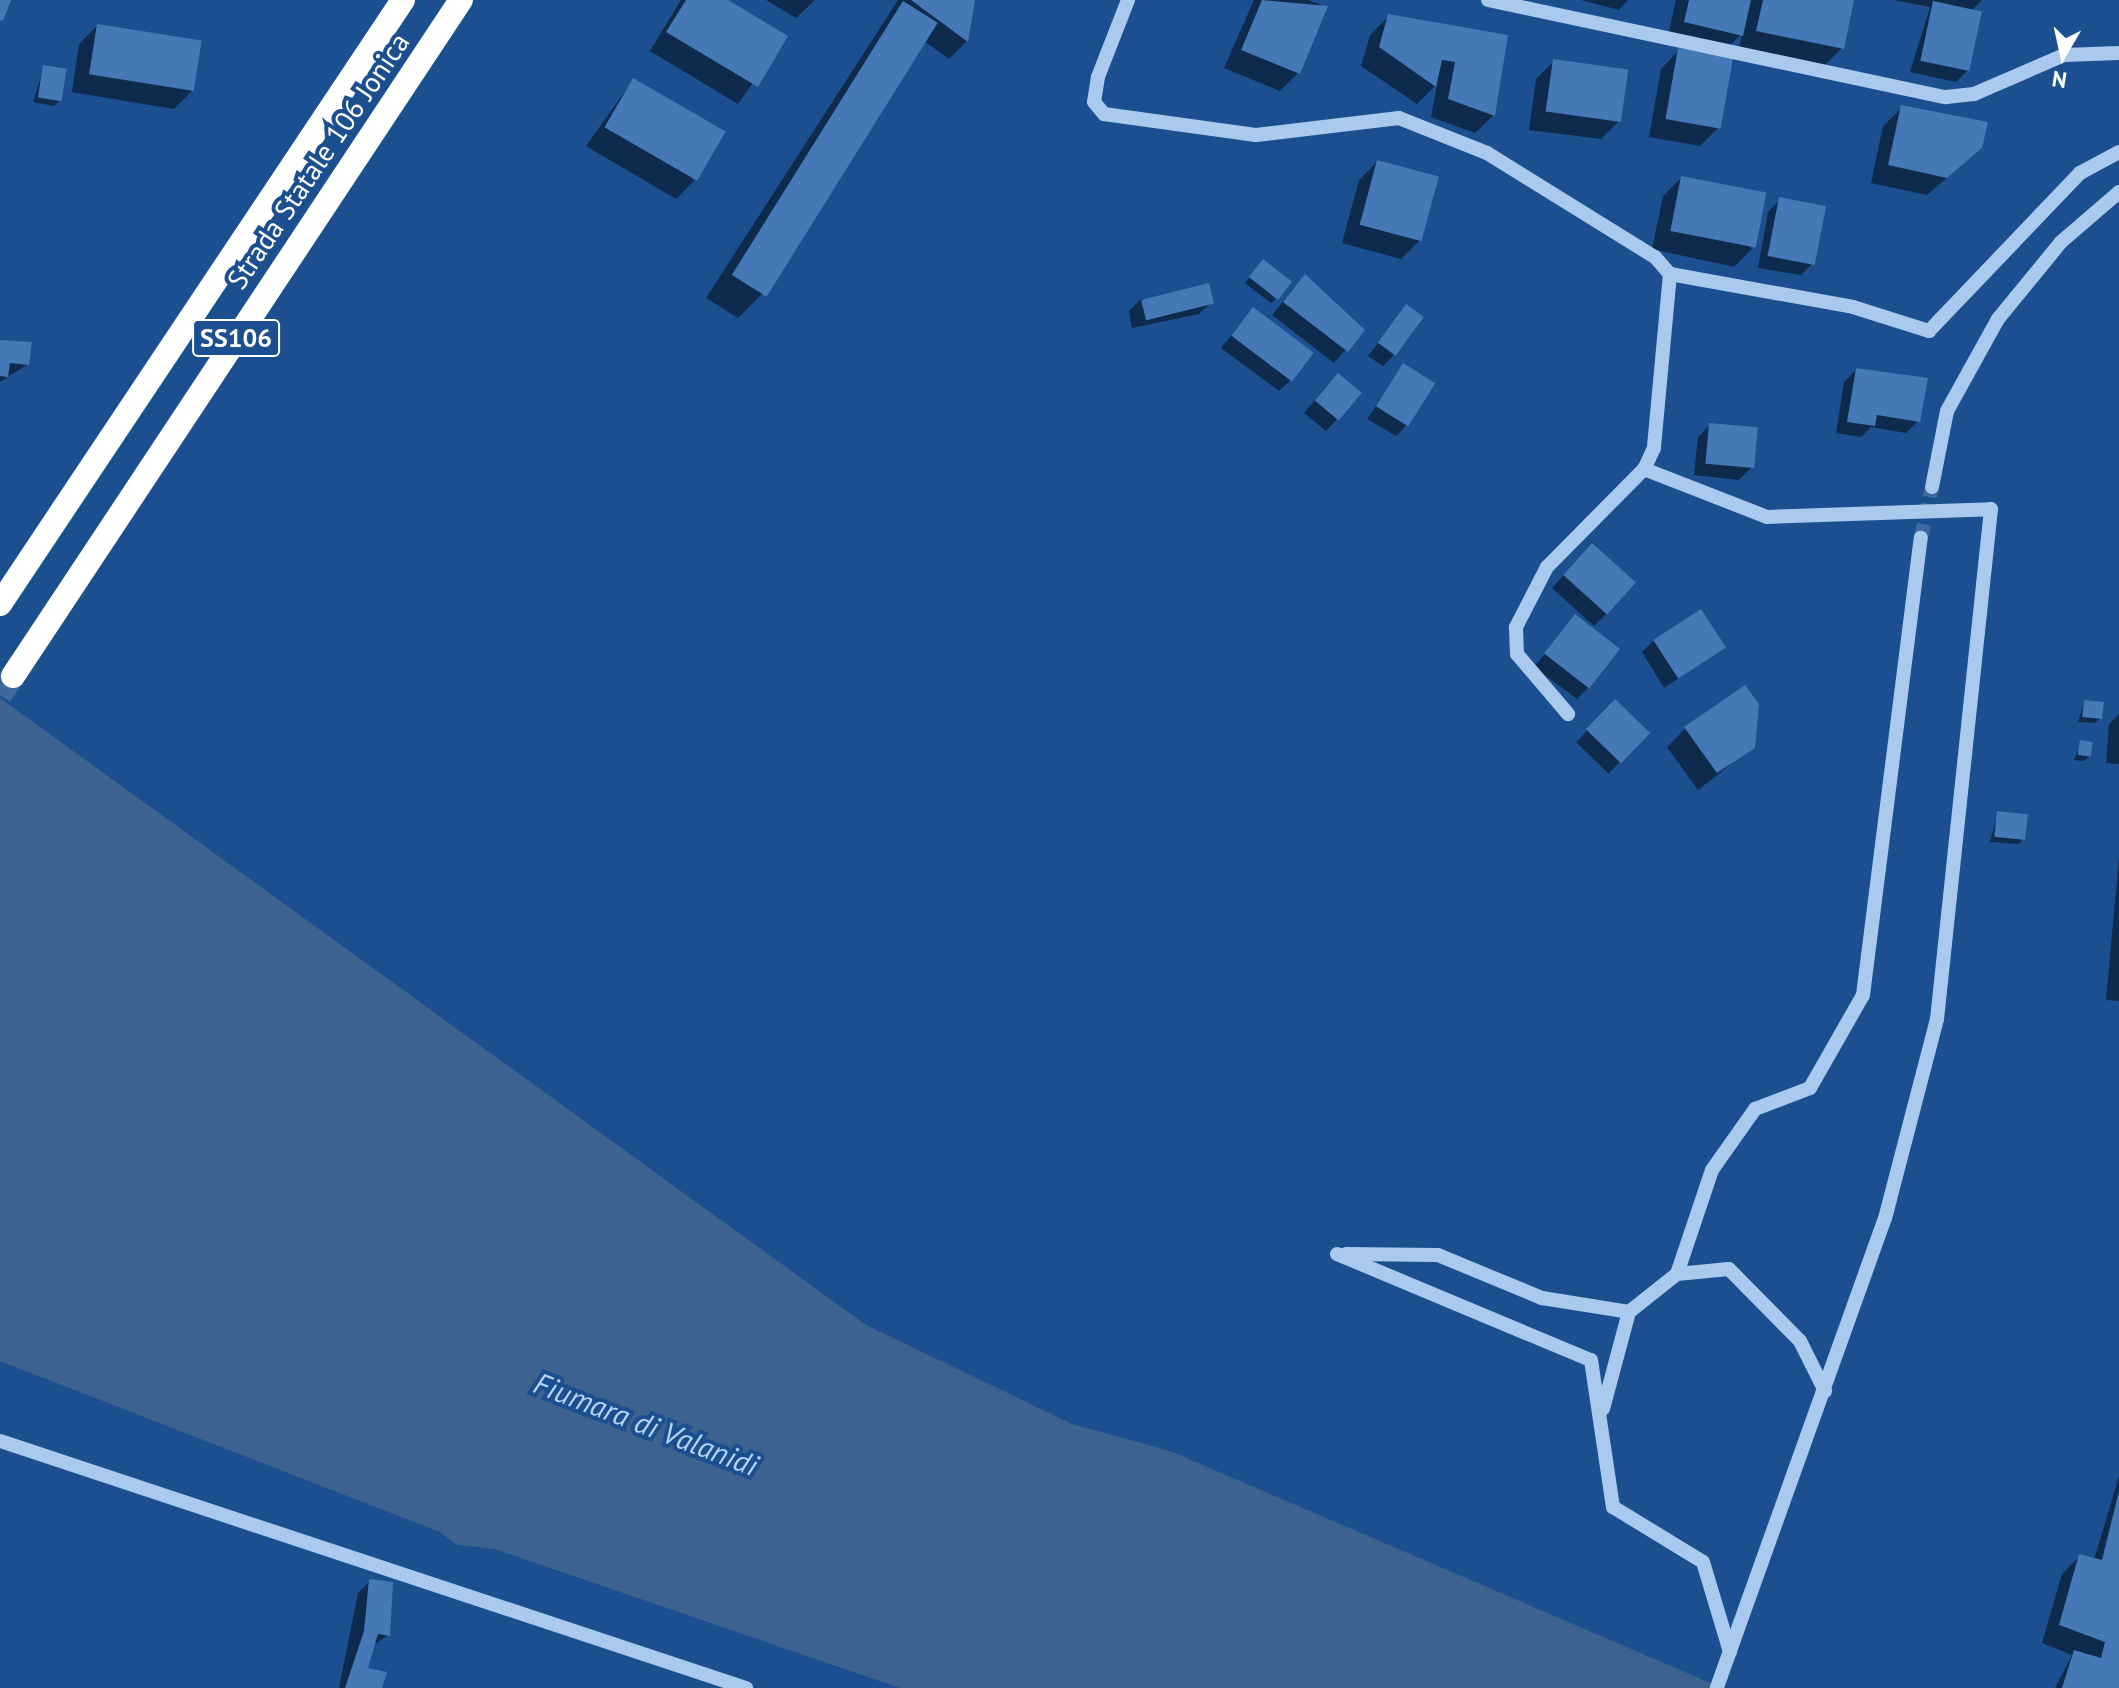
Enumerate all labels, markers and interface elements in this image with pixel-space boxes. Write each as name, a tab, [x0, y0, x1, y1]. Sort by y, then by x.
north arrow	[2023, 16, 2103, 96]
street label: Strada Statale 106 Jonica	[220, 27, 416, 295]
text: N	[2050, 65, 2069, 95]
road number: SS106	[192, 316, 280, 360]
water label: Fiumara di Valanidi	[529, 1365, 763, 1483]

